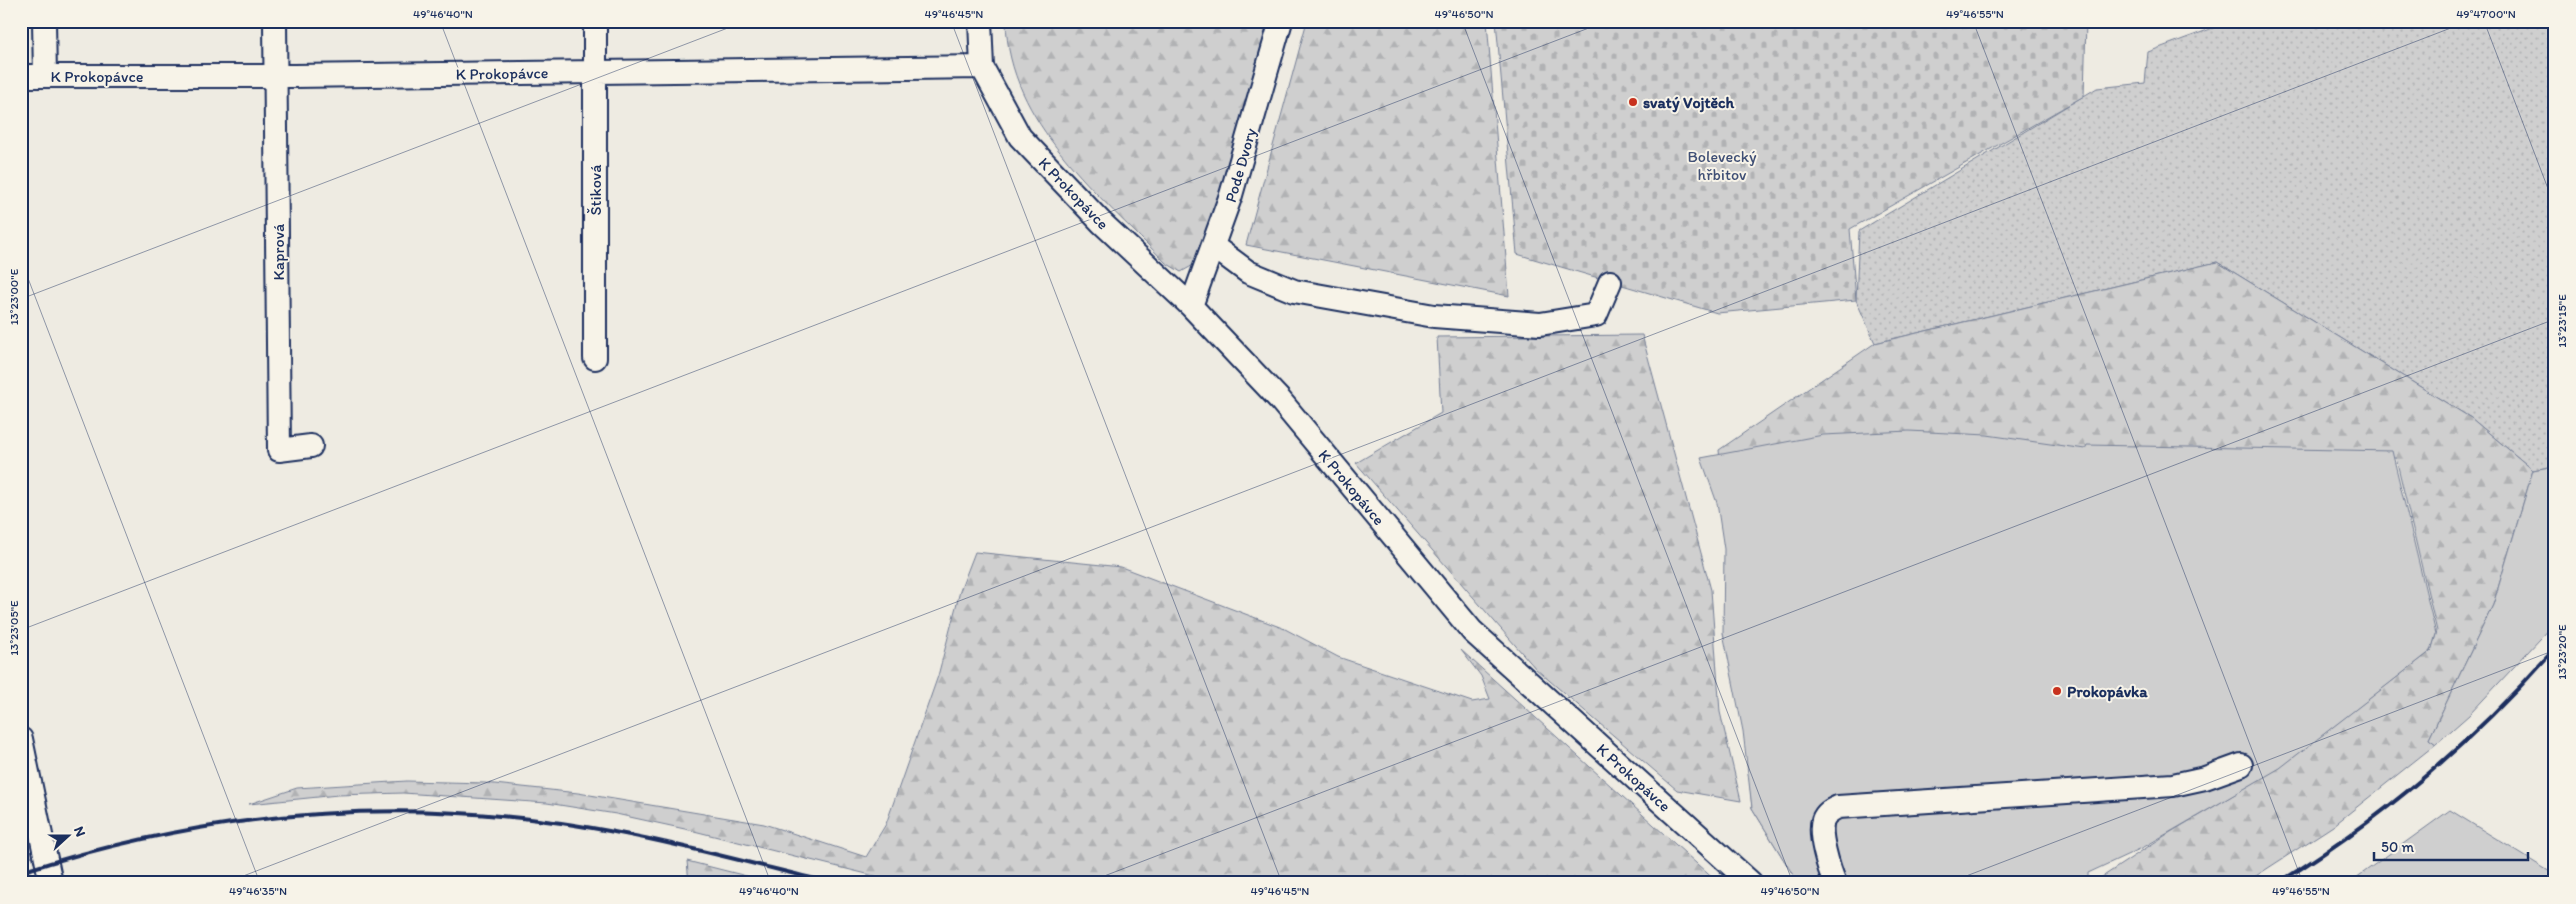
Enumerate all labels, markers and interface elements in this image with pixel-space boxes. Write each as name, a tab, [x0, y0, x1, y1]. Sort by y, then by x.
text: 49°46'40"N	[413, 7, 473, 21]
text: 49°46'45"N	[925, 7, 983, 21]
text: 49°46'50"N	[1435, 7, 1494, 21]
text: 49°46'55"N	[1946, 7, 2004, 21]
text: 49°47'00"N	[2456, 7, 2516, 21]
street label: K Prokopávce	[455, 63, 549, 84]
street label: K Prokopávce	[51, 67, 144, 86]
place label: svatý Vojtěch	[1643, 93, 1735, 113]
marker: svatý Vojtěch	[1627, 96, 1639, 108]
street label: Pode Dvory	[1221, 125, 1260, 204]
park label: Bolevecký hřbitov	[1687, 147, 1757, 184]
street label: K Prokopávce	[1035, 153, 1113, 234]
street label: Štiková	[586, 164, 605, 216]
street label: Kaprová	[269, 223, 288, 280]
text: 13°23'00"E	[7, 268, 21, 325]
text: 13°23'15"E	[2555, 294, 2569, 348]
street label: K Prokopávce	[1314, 446, 1389, 529]
text: 13°23'05"E	[7, 600, 21, 656]
text: 13°23'20"E	[2555, 624, 2569, 680]
place label: Prokopávka	[2067, 682, 2148, 702]
marker: Prokopávka	[2051, 685, 2063, 697]
street label: K Prokopávce	[1593, 739, 1675, 816]
north arrow	[42, 812, 92, 862]
text: N	[70, 824, 89, 839]
scale bar	[2374, 829, 2527, 861]
text: 50 m	[2381, 838, 2414, 856]
text: 49°46'35"N	[229, 884, 287, 898]
text: 49°46'40"N	[739, 884, 799, 898]
text: 49°46'45"N	[1251, 884, 1309, 898]
text: 49°46'50"N	[1761, 884, 1820, 898]
text: 49°46'55"N	[2272, 884, 2330, 898]

